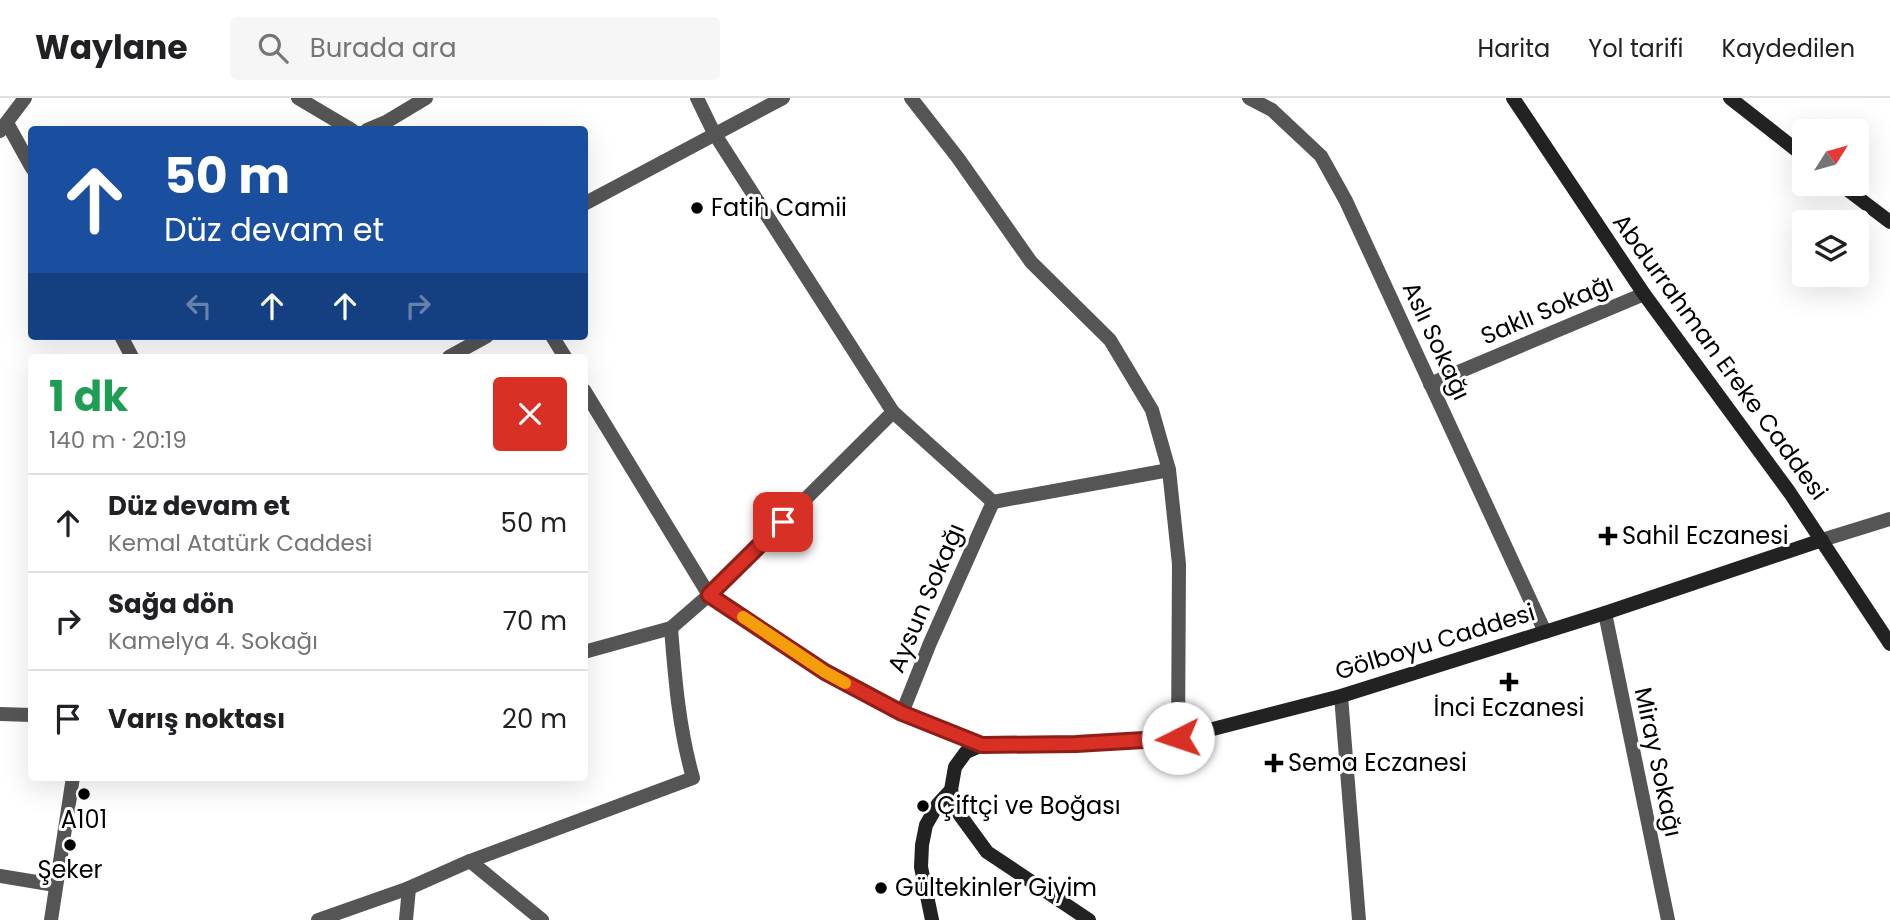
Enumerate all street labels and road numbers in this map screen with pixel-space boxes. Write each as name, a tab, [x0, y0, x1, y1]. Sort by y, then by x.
street label: Abdurrahman Ereke Caddesi	[1605, 207, 1836, 507]
street label: Saklı Sokağı	[1475, 267, 1618, 352]
street label: Aslı Sokağı	[1395, 276, 1478, 405]
street label: Aysun Sokağı	[879, 518, 972, 678]
street label: Gölboyu Caddesi	[1331, 595, 1539, 688]
street label: Miray Sokağı	[1627, 684, 1690, 840]

